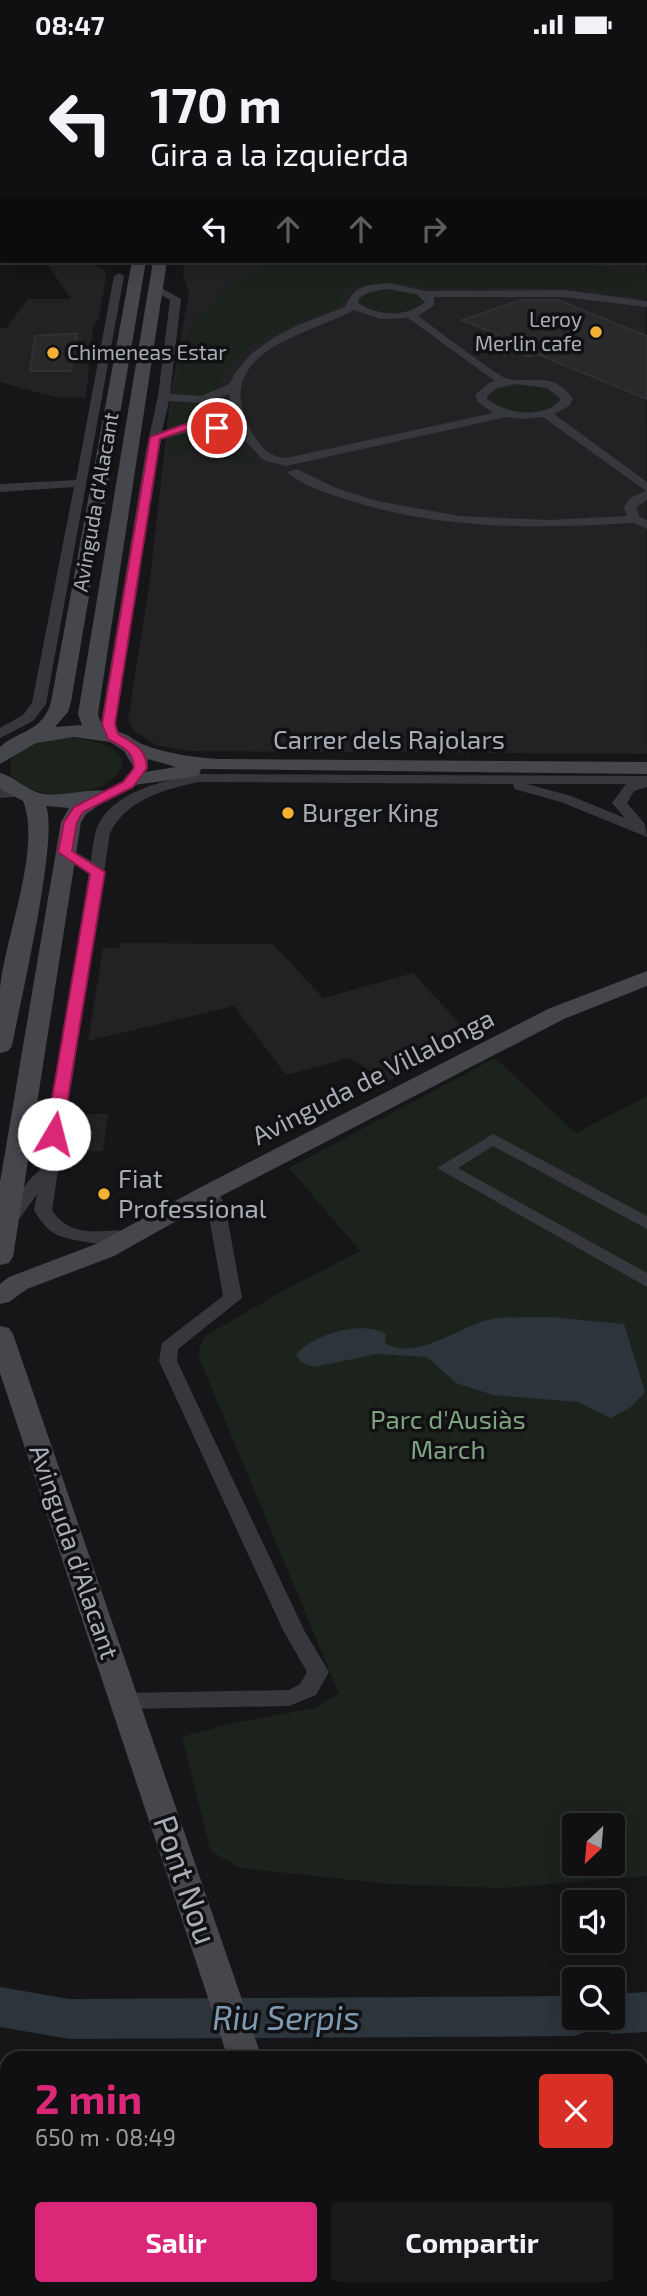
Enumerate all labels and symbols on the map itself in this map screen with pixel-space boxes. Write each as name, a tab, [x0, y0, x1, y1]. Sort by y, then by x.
place label: Leroy Merlin cafe	[475, 306, 582, 355]
marker: Leroy Merlin cafe	[588, 324, 604, 340]
place label: Chimeneas Estar	[67, 339, 227, 364]
marker: Chimeneas Estar	[45, 345, 61, 361]
pin	[187, 398, 247, 458]
street label: Avinguda d'Alacant	[66, 410, 123, 593]
street label: Carrer dels Rajolars	[273, 723, 505, 754]
place label: Burger King	[302, 796, 439, 827]
marker: Burger King	[280, 805, 296, 821]
street label: Avinguda de Villalonga	[246, 1001, 499, 1150]
position arrow	[17, 1097, 91, 1171]
place label: Fiat Professional	[118, 1162, 267, 1223]
marker: Fiat Professional	[96, 1186, 112, 1202]
park label: Parc d'Ausiàs March	[370, 1403, 526, 1464]
street label: Avinguda d'Alacant	[24, 1440, 127, 1663]
street label: Pont Nou	[147, 1810, 227, 1949]
north arrow	[562, 1813, 625, 1876]
water label: Riu Serpis	[212, 1997, 360, 2037]

